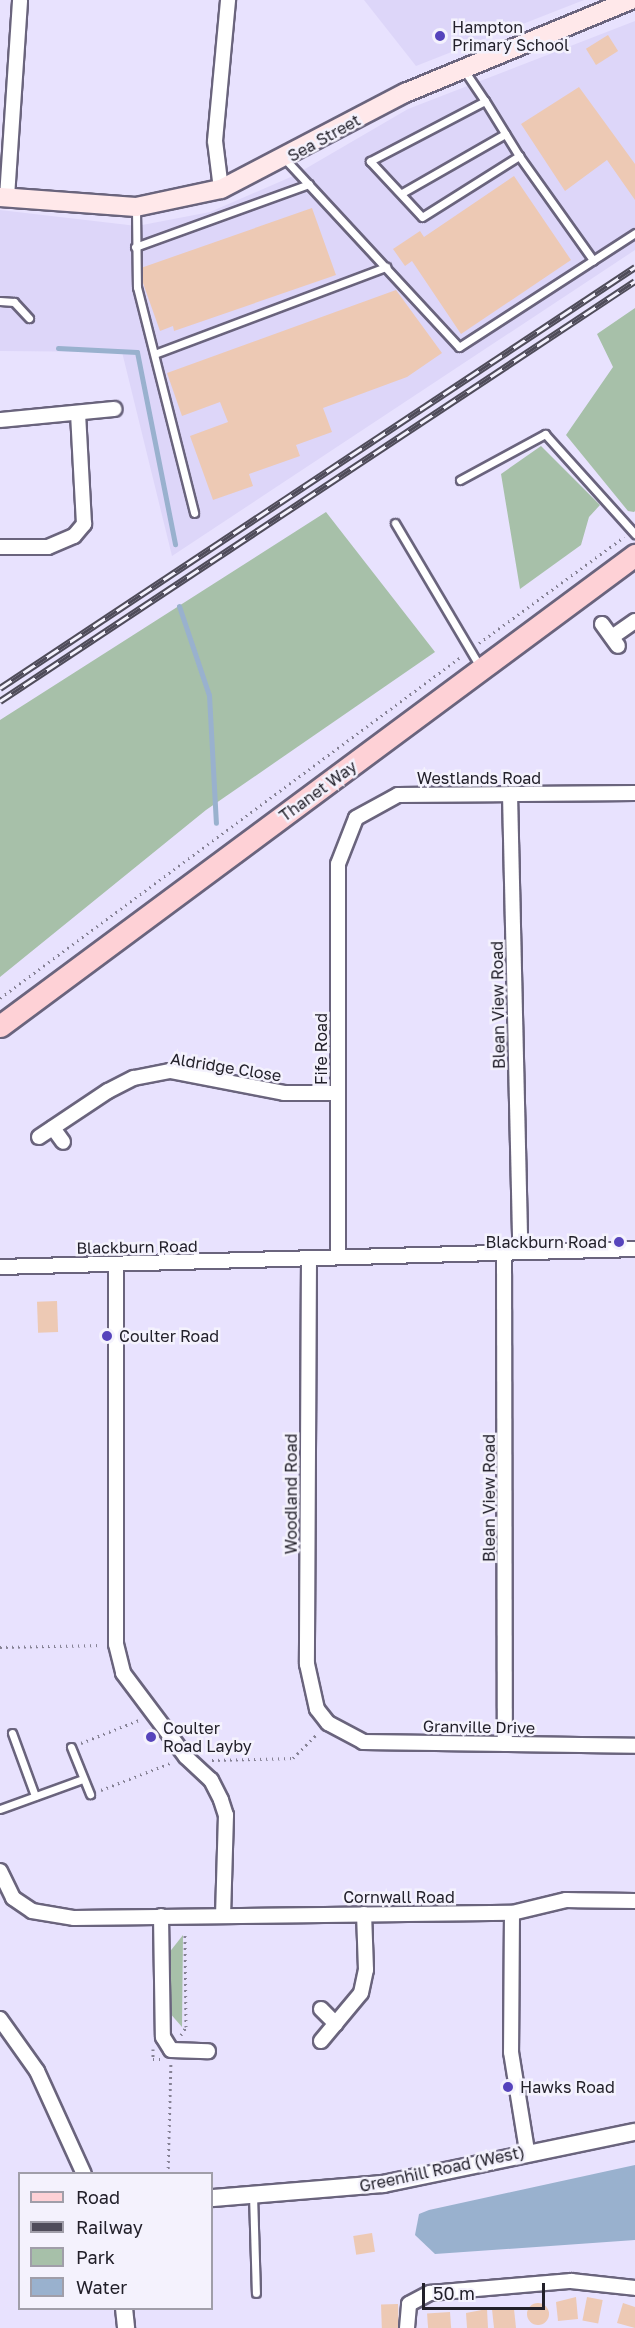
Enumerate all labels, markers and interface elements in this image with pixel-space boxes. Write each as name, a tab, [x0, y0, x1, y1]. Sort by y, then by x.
place label: Hampton Primary School	[452, 17, 569, 55]
marker: Hampton Primary School	[433, 29, 447, 43]
street label: Sea Street	[284, 110, 364, 166]
street label: Thanet Way	[276, 757, 360, 825]
street label: Westlands Road	[417, 768, 541, 788]
street label: Blean View Road	[487, 941, 509, 1069]
street label: Fife Road	[311, 1013, 331, 1085]
street label: Aldridge Close	[169, 1049, 283, 1085]
place label: Blackburn Road	[486, 1232, 607, 1252]
marker: Blackburn Road	[612, 1235, 626, 1249]
street label: Blackburn Road	[76, 1236, 198, 1258]
place label: Coulter Road	[119, 1326, 219, 1346]
marker: Coulter Road	[100, 1329, 114, 1343]
street label: Woodland Road	[281, 1434, 301, 1554]
street label: Blean View Road	[479, 1434, 499, 1562]
street label: Granville Drive	[423, 1716, 535, 1738]
place label: Coulter Road Layby	[163, 1718, 252, 1756]
marker: Coulter Road Layby	[144, 1730, 158, 1744]
street label: Cornwall Road	[343, 1887, 455, 1907]
place label: Hawks Road	[520, 2077, 615, 2097]
marker: Hawks Road	[501, 2080, 515, 2094]
street label: Greenhill Road (West)	[358, 2142, 526, 2196]
legend	[18, 2172, 213, 2310]
text: Road	[76, 2186, 120, 2208]
text: Railway	[76, 2216, 143, 2238]
text: Park	[76, 2246, 115, 2268]
scale bar	[425, 2271, 548, 2309]
text: Water	[76, 2276, 127, 2298]
text: 50 m	[433, 2282, 475, 2304]

